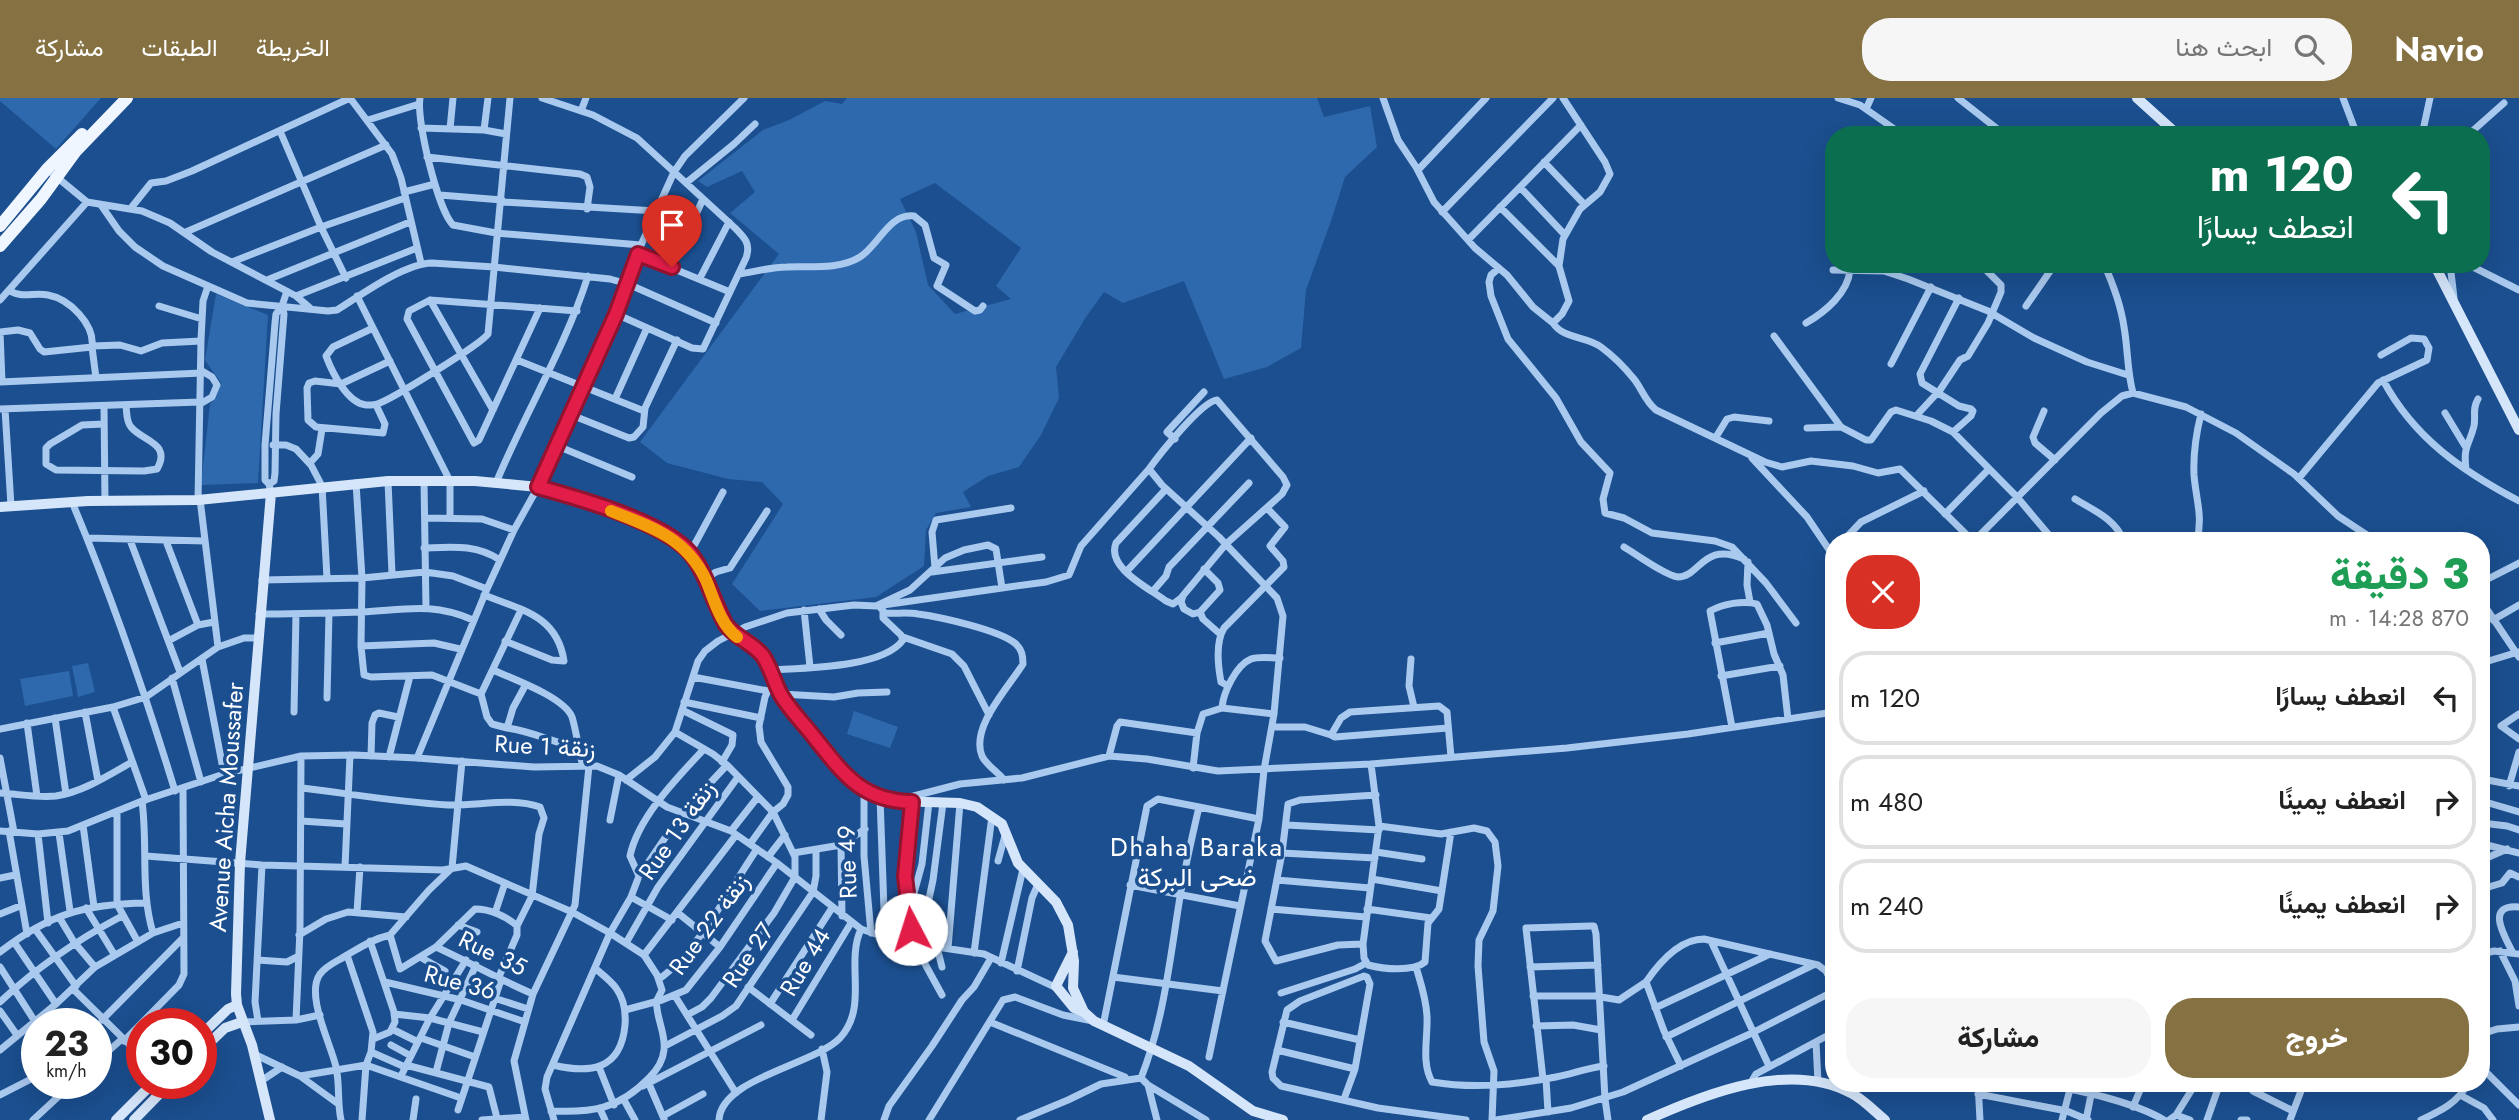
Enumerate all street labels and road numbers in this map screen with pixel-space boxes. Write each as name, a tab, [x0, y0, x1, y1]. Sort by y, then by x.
street label: Avenue Aicha Moussafer	[200, 680, 252, 933]
street label: Rue 1 زنقة	[493, 726, 597, 766]
street label: Rue 13 زنقة	[630, 773, 724, 887]
street label: Rue 49	[828, 825, 866, 899]
street label: Rue 22 زنقة	[660, 866, 758, 982]
street label: Rue 27	[713, 915, 783, 995]
street label: Rue 35	[453, 921, 533, 985]
street label: Rue 44	[771, 921, 839, 1003]
street label: Rue 36	[420, 956, 500, 1008]

